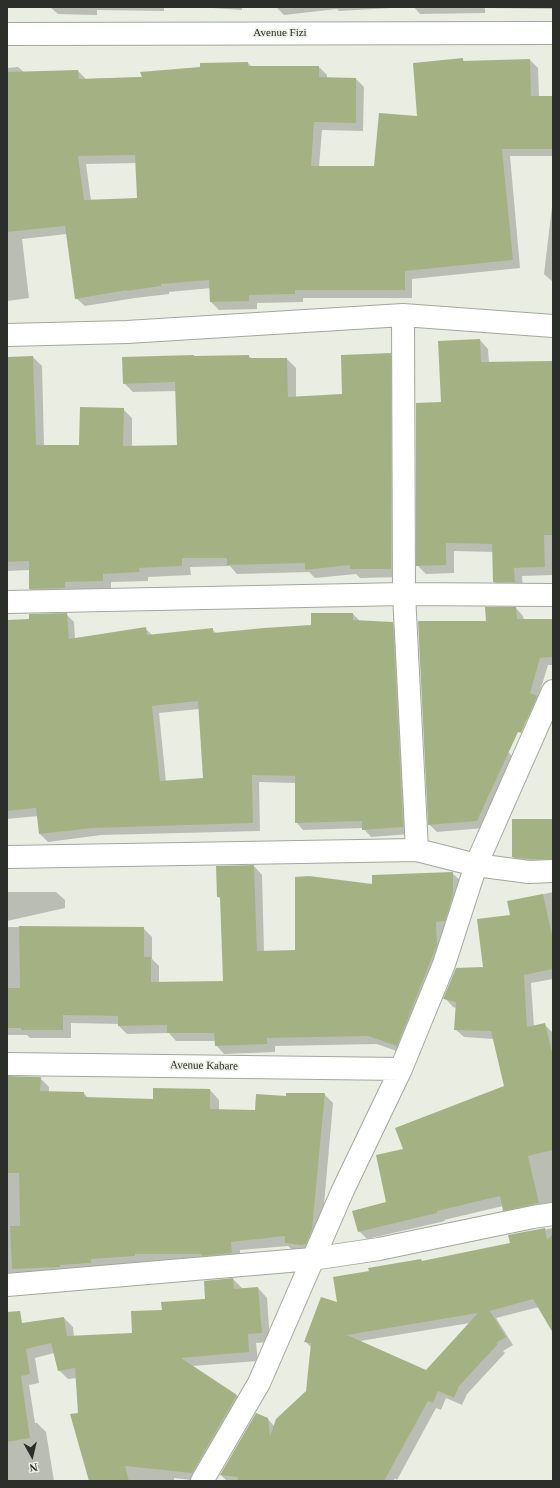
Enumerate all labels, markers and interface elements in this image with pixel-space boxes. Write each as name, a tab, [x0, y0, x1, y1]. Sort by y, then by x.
street label: Avenue Fizi	[253, 26, 307, 40]
street label: Avenue Kabare	[170, 1059, 238, 1073]
north arrow	[12, 1436, 52, 1476]
text: N	[29, 1461, 38, 1474]

